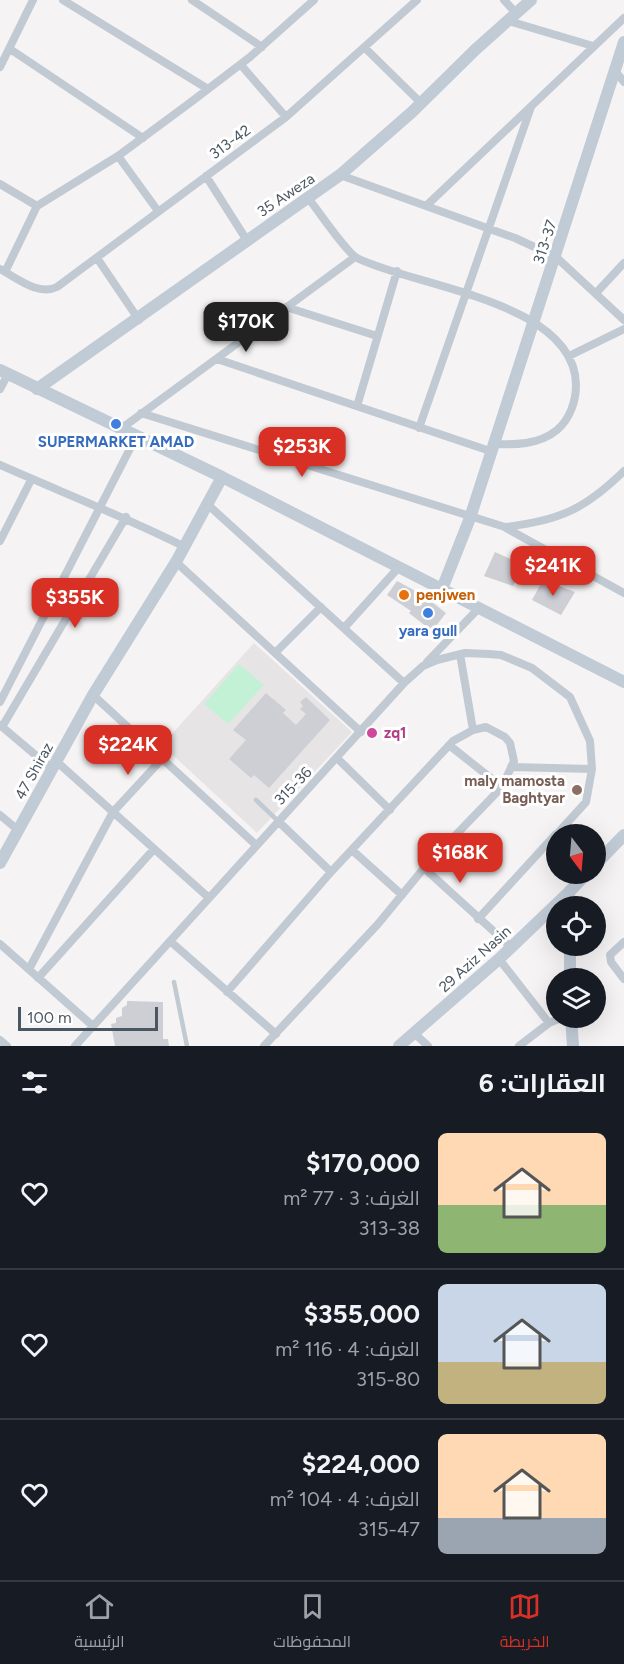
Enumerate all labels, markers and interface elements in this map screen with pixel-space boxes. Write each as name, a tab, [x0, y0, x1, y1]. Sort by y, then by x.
street label: 313-42	[206, 121, 254, 163]
street label: 35 Aweza	[254, 169, 318, 221]
street label: 313-37	[529, 218, 561, 266]
pin: $170K	[204, 302, 288, 353]
text: $170K	[218, 309, 274, 333]
marker: SUPERMARKET AMAD	[109, 417, 123, 431]
pin: $253K	[260, 427, 344, 478]
place label: SUPERMARKET AMAD	[38, 433, 194, 451]
text: $253K	[273, 434, 331, 458]
pin: $241K	[511, 546, 595, 597]
text: $241K	[524, 553, 582, 577]
pin: $355K	[33, 578, 117, 629]
text: $355K	[46, 585, 104, 609]
place label: penjwen	[416, 586, 475, 604]
marker: penjwen	[397, 588, 411, 602]
marker: yara gull	[421, 606, 435, 620]
place label: yara gull	[399, 622, 457, 640]
place label: zq1	[384, 724, 406, 742]
pin: $224K	[86, 725, 170, 776]
marker: zq1	[365, 726, 379, 740]
text: $224K	[98, 732, 158, 756]
street label: 47 Shiraz	[11, 739, 57, 803]
street label: 315-36	[271, 763, 316, 809]
place label: maly mamosta Baghtyar	[464, 772, 565, 807]
marker: maly mamosta Baghtyar	[570, 783, 584, 797]
north arrow	[546, 824, 606, 884]
map controls	[546, 824, 606, 1028]
pin: $168K	[418, 833, 502, 884]
text: $168K	[432, 840, 488, 864]
button: locate	[546, 896, 606, 956]
street label: 29 Aziz Nasin	[435, 922, 515, 996]
button: layers	[546, 968, 606, 1028]
scale bar	[18, 1004, 158, 1032]
text: 100 m	[27, 1008, 72, 1027]
icon: filters	[18, 1066, 51, 1099]
text: العقارات: 6	[479, 1067, 606, 1099]
text: $170,000	[306, 1147, 420, 1179]
icon: home	[486, 1157, 558, 1229]
icon: heart	[18, 1177, 51, 1210]
text: الغرف: 3 · 77 m²	[283, 1186, 420, 1210]
text: 313-38	[358, 1216, 420, 1240]
text: $355,000	[304, 1298, 420, 1330]
icon: home	[486, 1308, 558, 1380]
icon: heart	[18, 1328, 51, 1361]
text: الغرف: 4 · 116 m²	[275, 1337, 420, 1361]
text: 315-80	[356, 1367, 420, 1391]
text: $224,000	[302, 1448, 420, 1480]
icon: home	[486, 1458, 558, 1530]
icon: heart	[18, 1478, 51, 1511]
text: الغرف: 4 · 104 m²	[270, 1487, 420, 1511]
text: 315-47	[358, 1517, 420, 1541]
tab: الرئيسية	[74, 1590, 125, 1656]
tab: المحفوظات	[273, 1590, 351, 1656]
tab: الخريطة	[500, 1590, 550, 1656]

